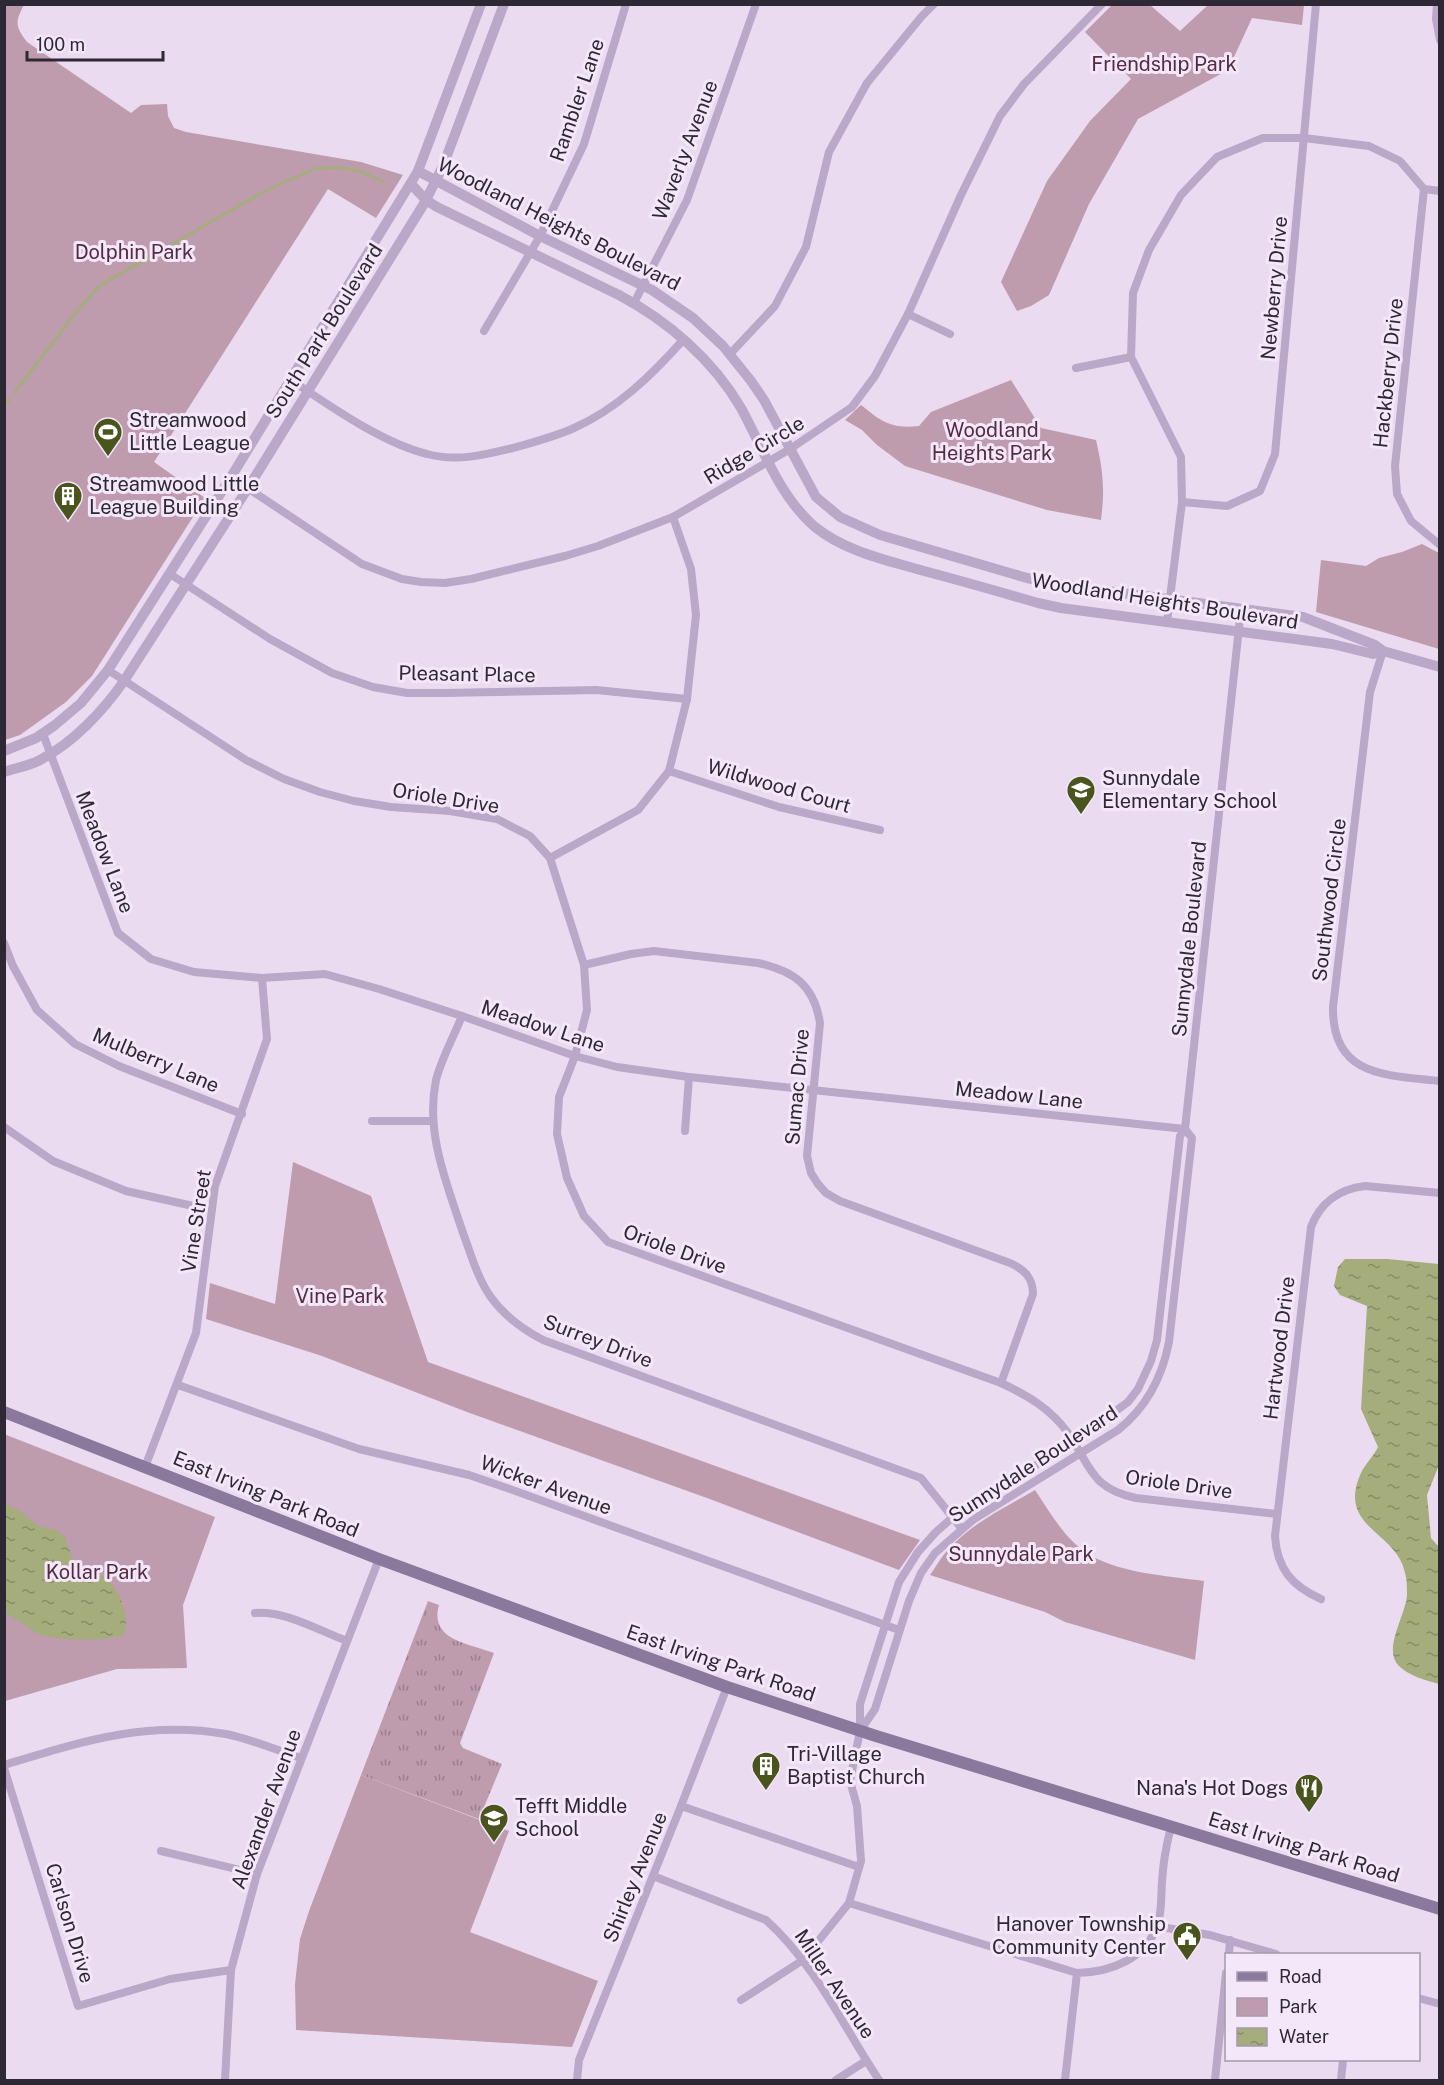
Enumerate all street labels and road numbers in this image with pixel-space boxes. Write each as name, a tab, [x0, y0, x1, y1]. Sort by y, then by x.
street label: Rambler Lane	[545, 35, 609, 165]
street label: Waverly Avenue	[647, 77, 723, 223]
street label: Woodland Heights Boulevard	[433, 152, 685, 296]
street label: Newberry Drive	[1256, 215, 1292, 361]
street label: South Park Boulevard	[260, 239, 388, 423]
street label: Hackberry Drive	[1368, 297, 1408, 449]
street label: Ridge Circle	[700, 411, 808, 489]
street label: Woodland Heights Boulevard	[1030, 568, 1300, 634]
street label: Pleasant Place	[398, 661, 536, 687]
street label: Wildwood Court	[704, 754, 854, 818]
street label: Oriole Drive	[391, 778, 501, 818]
street label: Meadow Lane	[71, 788, 139, 916]
street label: Southwood Circle	[1307, 817, 1351, 983]
street label: Sunnydale Boulevard	[1167, 840, 1211, 1038]
street label: Meadow Lane	[478, 995, 608, 1057]
street label: Mulberry Lane	[89, 1023, 223, 1097]
street label: Sumac Drive	[780, 1028, 814, 1146]
street label: Meadow Lane	[954, 1076, 1084, 1114]
street label: Vine Street	[176, 1167, 216, 1275]
street label: Oriole Drive	[620, 1219, 730, 1279]
street label: Hartwood Drive	[1258, 1275, 1300, 1421]
street label: Surrey Drive	[540, 1309, 656, 1373]
street label: Sunnydale Boulevard	[944, 1400, 1122, 1528]
street label: East Irving Park Road	[170, 1446, 362, 1542]
street label: Wicker Avenue	[477, 1450, 615, 1520]
street label: Oriole Drive	[1124, 1465, 1234, 1503]
street label: East Irving Park Road	[623, 1619, 819, 1707]
street label: Alexander Avenue	[226, 1726, 306, 1892]
street label: East Irving Park Road	[1206, 1807, 1402, 1887]
street label: Shirley Avenue	[598, 1808, 672, 1946]
street label: Carlson Drive	[40, 1860, 100, 1986]
street label: Miller Avenue	[790, 1925, 880, 2043]

